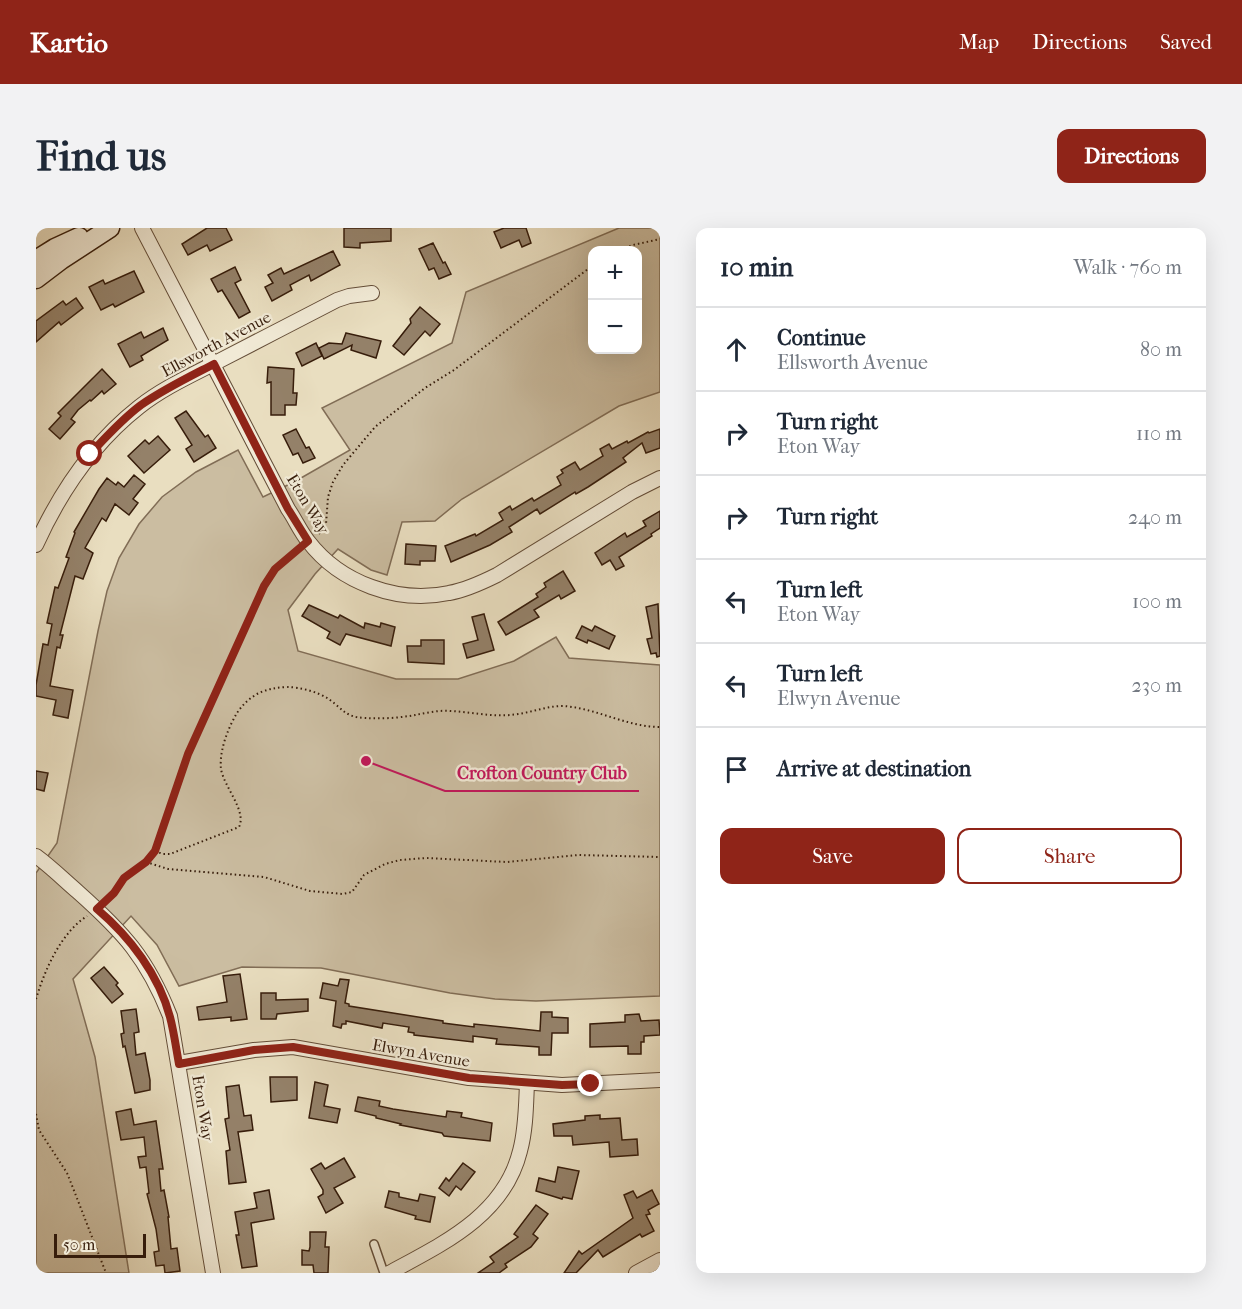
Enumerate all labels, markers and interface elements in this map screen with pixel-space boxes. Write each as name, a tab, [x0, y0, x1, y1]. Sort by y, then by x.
text: Kartio	[30, 26, 108, 59]
text: Map	[959, 30, 999, 54]
text: Directions	[1032, 30, 1127, 54]
text: Saved	[1160, 30, 1212, 54]
button: Directions	[1057, 129, 1206, 183]
text: Find us	[36, 132, 166, 181]
map controls	[588, 246, 642, 354]
button: +	[588, 246, 642, 300]
text: 10 min	[720, 252, 793, 283]
text: Walk · 760 m	[1074, 256, 1182, 279]
button: −	[588, 300, 642, 354]
street label: Ellsworth Avenue	[158, 307, 274, 381]
text: Continue	[777, 325, 866, 351]
icon: ahead	[720, 333, 753, 366]
text: 80 m	[1140, 338, 1182, 361]
text: Ellsworth Avenue	[777, 351, 928, 374]
text: Turn right	[777, 409, 878, 435]
icon: right	[720, 417, 753, 450]
text: 110 m	[1136, 422, 1182, 445]
text: Eton Way	[777, 435, 860, 458]
route start	[76, 440, 102, 466]
street label: Eton Way	[283, 471, 334, 538]
icon: right	[720, 501, 753, 534]
text: Turn right	[777, 504, 878, 530]
text: 240 m	[1128, 506, 1182, 529]
text: Turn left	[777, 577, 863, 603]
icon: left	[720, 585, 753, 618]
text: 100 m	[1132, 590, 1182, 613]
text: Eton Way	[777, 603, 860, 626]
text: Turn left	[777, 661, 863, 687]
icon: left	[720, 669, 753, 702]
text: 230 m	[1132, 674, 1182, 697]
text: Elwyn Avenue	[777, 687, 900, 710]
icon: arrive	[720, 753, 753, 786]
callout: Crofton Country Club	[445, 755, 639, 791]
text: Arrive at destination	[777, 756, 971, 782]
text: Crofton Country Club	[457, 763, 628, 784]
button: Save	[720, 828, 945, 884]
button: Share	[957, 828, 1182, 884]
street label: Elwyn Avenue	[371, 1035, 471, 1071]
route end	[577, 1070, 603, 1096]
street label: Eton Way	[188, 1074, 218, 1143]
scale bar	[54, 1231, 146, 1258]
text: 50 m	[63, 1235, 95, 1254]

